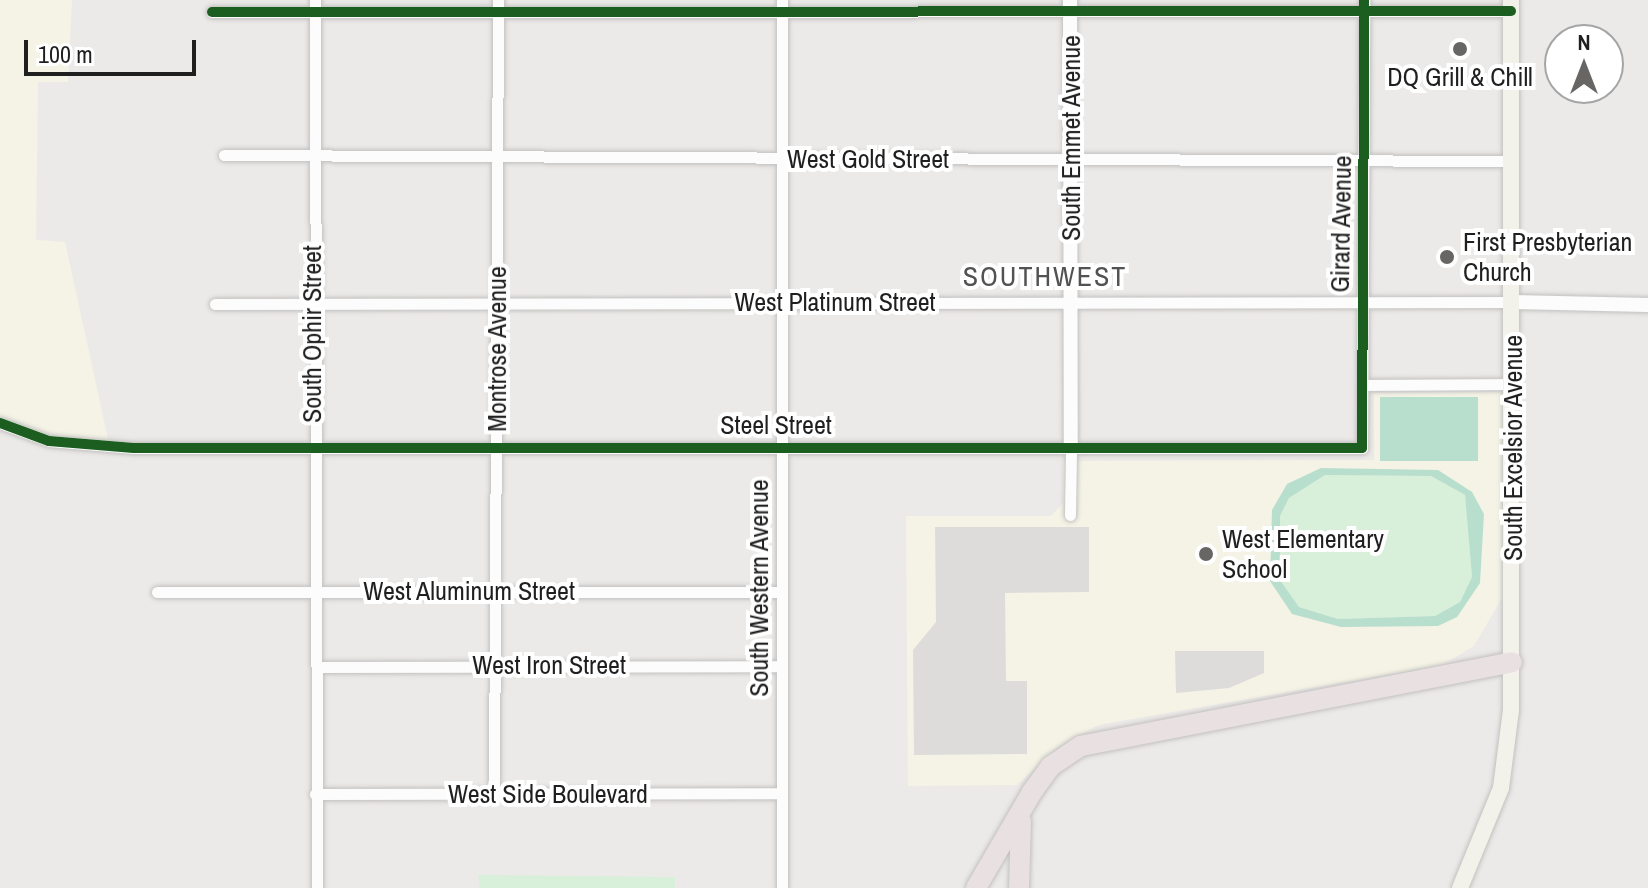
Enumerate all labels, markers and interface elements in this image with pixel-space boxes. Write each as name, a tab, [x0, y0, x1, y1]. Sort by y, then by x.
scale bar	[28, 24, 200, 74]
north arrow	[1544, 24, 1624, 104]
text: N	[1577, 27, 1591, 57]
street label: South Emmet Avenue	[1055, 34, 1087, 242]
text: 100 m	[38, 38, 93, 70]
marker: DQ Grill & Chill	[1451, 40, 1469, 58]
place label: DQ Grill & Chill	[1387, 61, 1533, 93]
street label: West Gold Street	[787, 143, 949, 175]
street label: Girard Avenue	[1324, 155, 1358, 293]
place label: First Presbyterian Church	[1463, 226, 1632, 288]
street label: South Ophir Street	[296, 245, 328, 423]
marker: First Presbyterian Church	[1438, 248, 1456, 266]
district label: SOUTHWEST	[963, 259, 1127, 293]
street label: Montrose Avenue	[481, 266, 513, 432]
street label: West Platinum Street	[734, 286, 936, 318]
street label: South Excelsior Avenue	[1497, 334, 1529, 562]
street label: Steel Street	[720, 409, 832, 441]
street label: South Western Avenue	[743, 479, 775, 697]
place label: West Elementary School	[1222, 523, 1384, 584]
marker: West Elementary School	[1197, 545, 1215, 563]
street label: West Aluminum Street	[363, 575, 575, 607]
street label: West Iron Street	[472, 649, 626, 681]
street label: West Side Boulevard	[448, 778, 648, 810]

